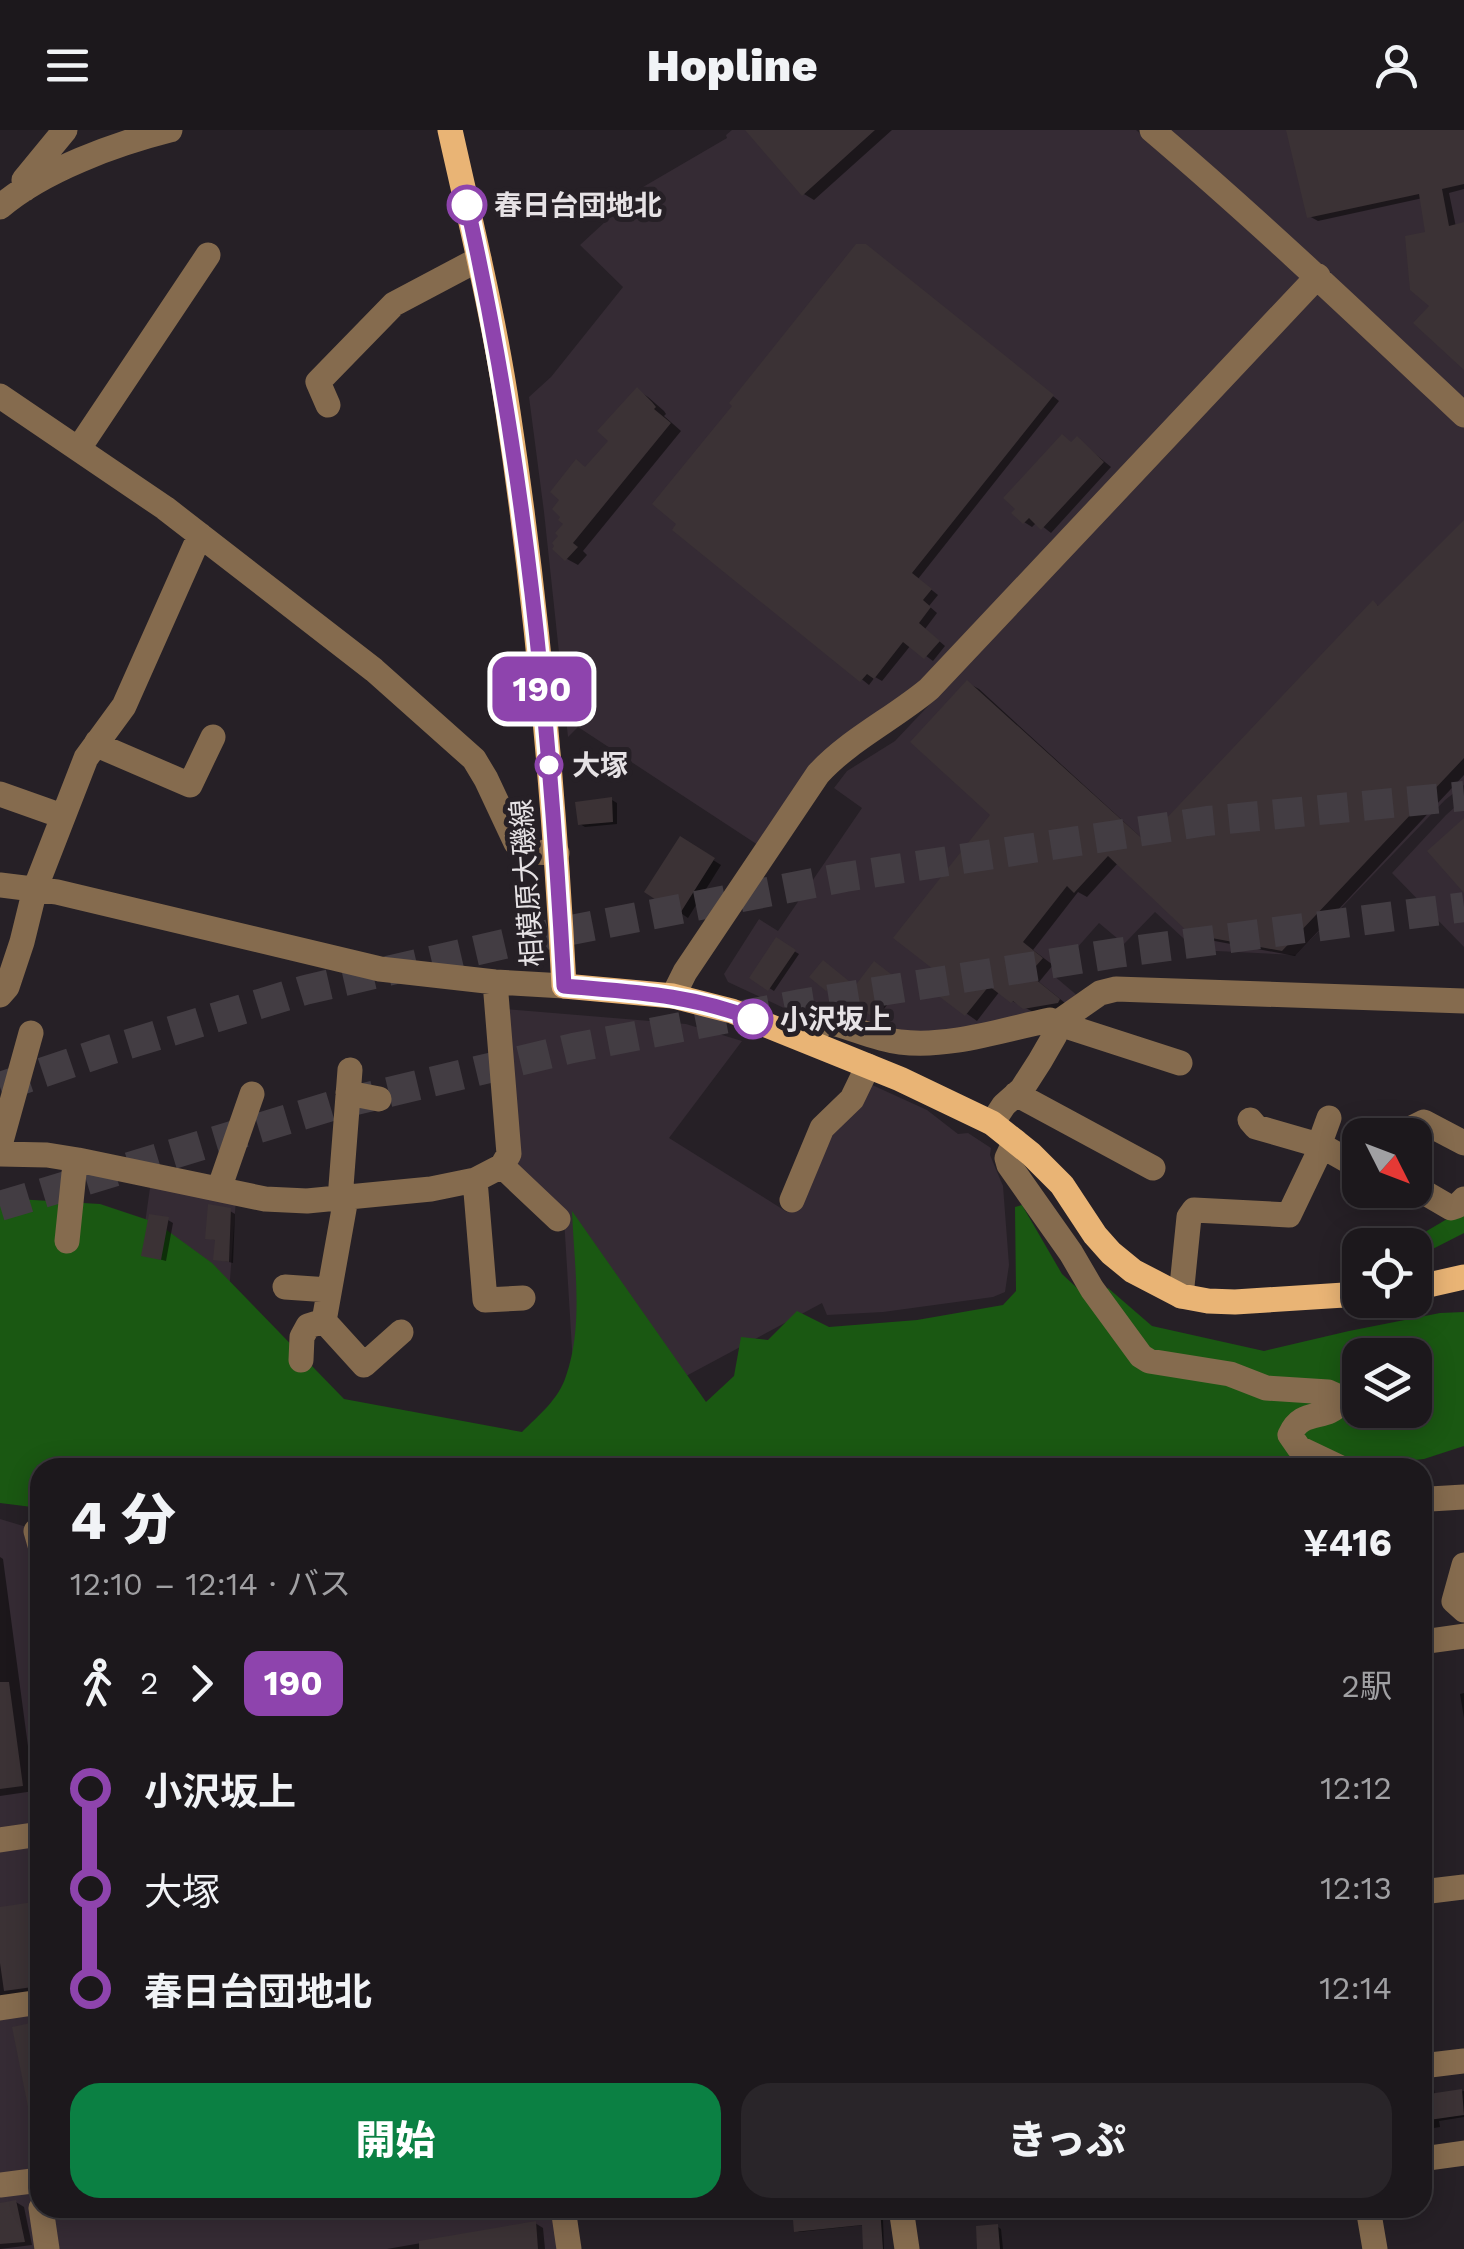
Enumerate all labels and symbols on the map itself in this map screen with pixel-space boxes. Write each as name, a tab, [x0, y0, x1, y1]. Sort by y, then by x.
marker: 春日台団地北	[448, 186, 486, 224]
place label: 春日台団地北	[494, 189, 662, 222]
line badge: 190	[484, 656, 600, 722]
place label: 大塚	[572, 749, 628, 782]
marker: 大塚	[536, 752, 562, 778]
street label: 相模原大磯線	[505, 798, 549, 968]
marker: 小沢坂上	[734, 1000, 772, 1038]
place label: 小沢坂上	[780, 1003, 892, 1036]
north arrow	[1342, 1118, 1432, 1208]

